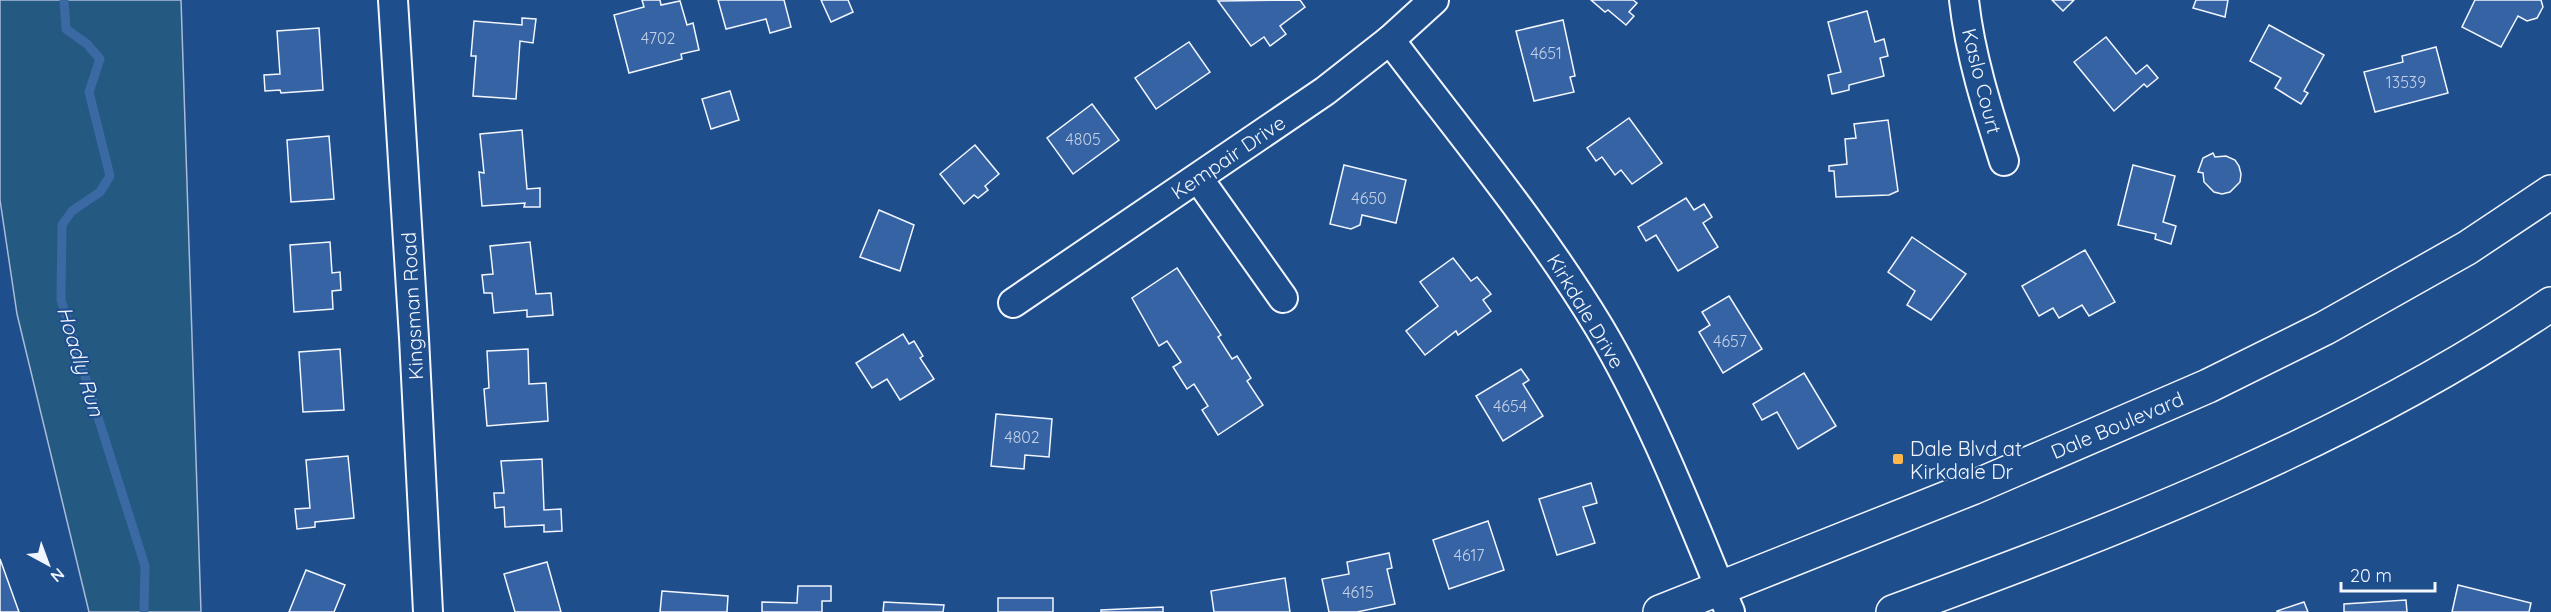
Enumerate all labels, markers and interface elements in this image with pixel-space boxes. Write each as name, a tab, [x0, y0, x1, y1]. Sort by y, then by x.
street label: Kaslo Court	[1957, 26, 2007, 137]
house number: 4702	[641, 28, 675, 48]
house number: 4651	[1530, 43, 1562, 63]
house number: 13539	[2386, 72, 2426, 92]
street label: Kempair Drive	[1166, 110, 1290, 204]
house number: 4805	[1065, 129, 1101, 149]
house number: 4650	[1351, 188, 1387, 208]
street label: Kingsman Road	[396, 231, 428, 381]
street label: Kirkdale Drive	[1542, 249, 1630, 373]
water label: Hoadly Run	[52, 303, 110, 420]
house number: 4657	[1713, 331, 1747, 351]
street label: Dale Boulevard	[2047, 386, 2187, 464]
house number: 4654	[1493, 396, 1527, 416]
house number: 4802	[1004, 427, 1040, 447]
place label: Dale Blvd at Kirkdale Dr	[1910, 436, 2022, 484]
marker: Dale Blvd at Kirkdale Dr	[1891, 452, 1905, 466]
north arrow	[18, 534, 78, 594]
house number: 4617	[1453, 545, 1485, 565]
scale bar	[2341, 555, 2436, 593]
text: N	[47, 564, 69, 587]
text: 20 m	[2350, 564, 2392, 587]
house number: 4615	[1342, 582, 1374, 602]

